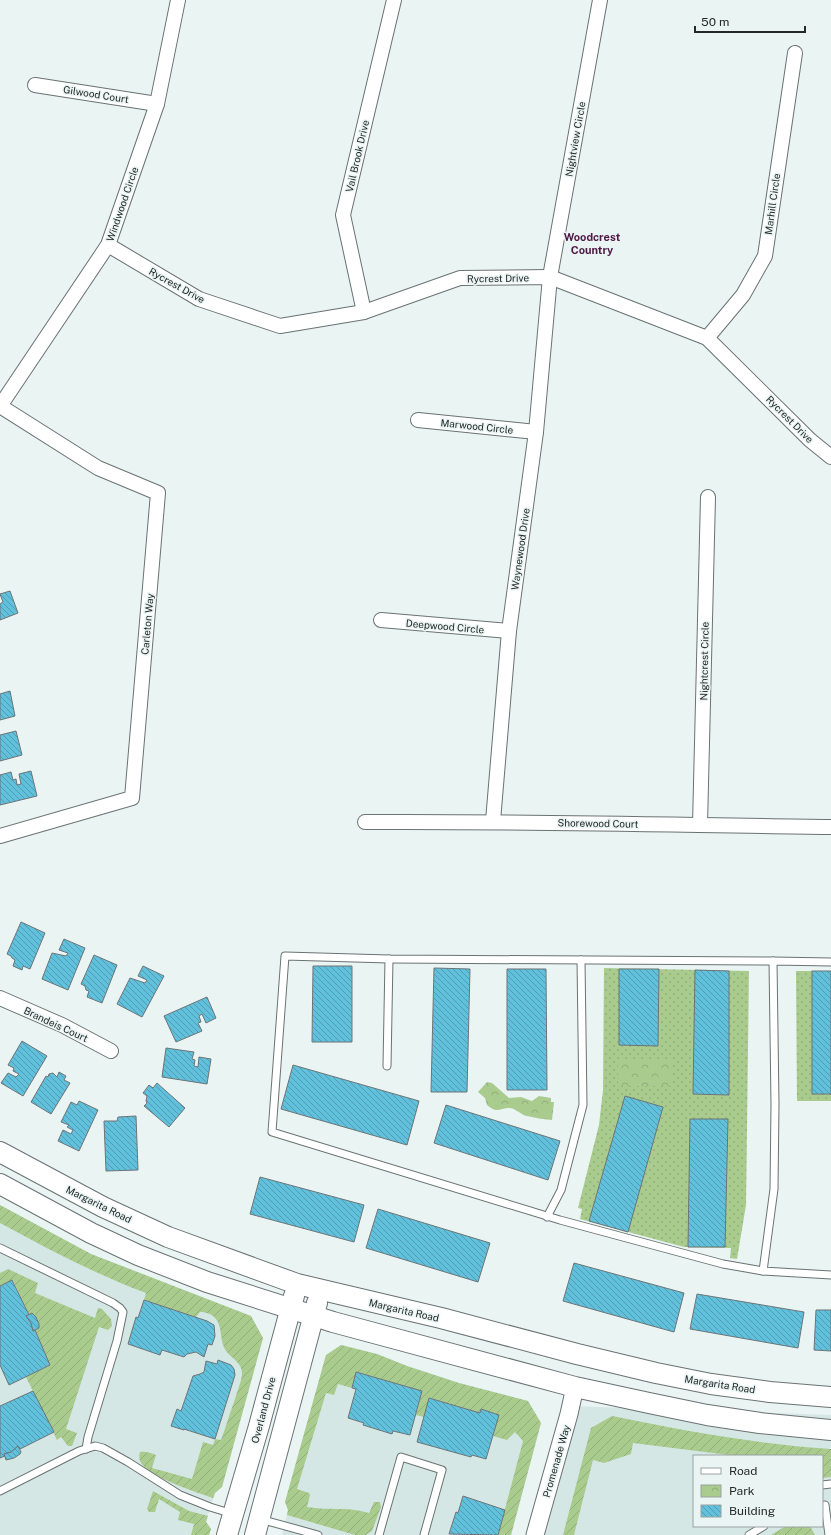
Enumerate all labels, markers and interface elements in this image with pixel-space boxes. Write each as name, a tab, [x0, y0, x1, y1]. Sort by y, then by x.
scale bar	[695, 8, 805, 34]
text: 50 m	[701, 15, 729, 29]
street label: Gilwood Court	[62, 83, 130, 105]
street label: Nightview Circle	[562, 100, 588, 177]
street label: Vail Brook Drive	[343, 118, 371, 193]
street label: Windwood Circle	[104, 165, 141, 243]
street label: Marhill Circle	[762, 172, 782, 236]
district label: Woodcrest Country	[564, 231, 621, 256]
street label: Rycrest Drive	[147, 265, 207, 305]
street label: Rycrest Drive	[467, 271, 529, 285]
street label: Rycrest Drive	[764, 393, 816, 445]
street label: Marwood Circle	[440, 416, 514, 436]
street label: Waynewood Drive	[508, 507, 532, 591]
street label: Carleton Way	[138, 592, 156, 655]
street label: Deepwood Circle	[405, 617, 485, 635]
street label: Nightcrest Circle	[697, 621, 711, 700]
street label: Shorewood Court	[557, 816, 639, 830]
street label: Brandeis Court	[22, 1004, 90, 1044]
street label: Margarita Road	[64, 1183, 134, 1225]
street label: Margarita Road	[368, 1296, 440, 1324]
street label: Margarita Road	[684, 1372, 756, 1396]
street label: Overland Drive	[248, 1375, 278, 1445]
street label: Promenade Way	[540, 1423, 572, 1499]
legend	[693, 1455, 823, 1527]
text: Road	[729, 1464, 757, 1478]
text: Park	[729, 1484, 755, 1498]
text: Building	[729, 1504, 775, 1518]

